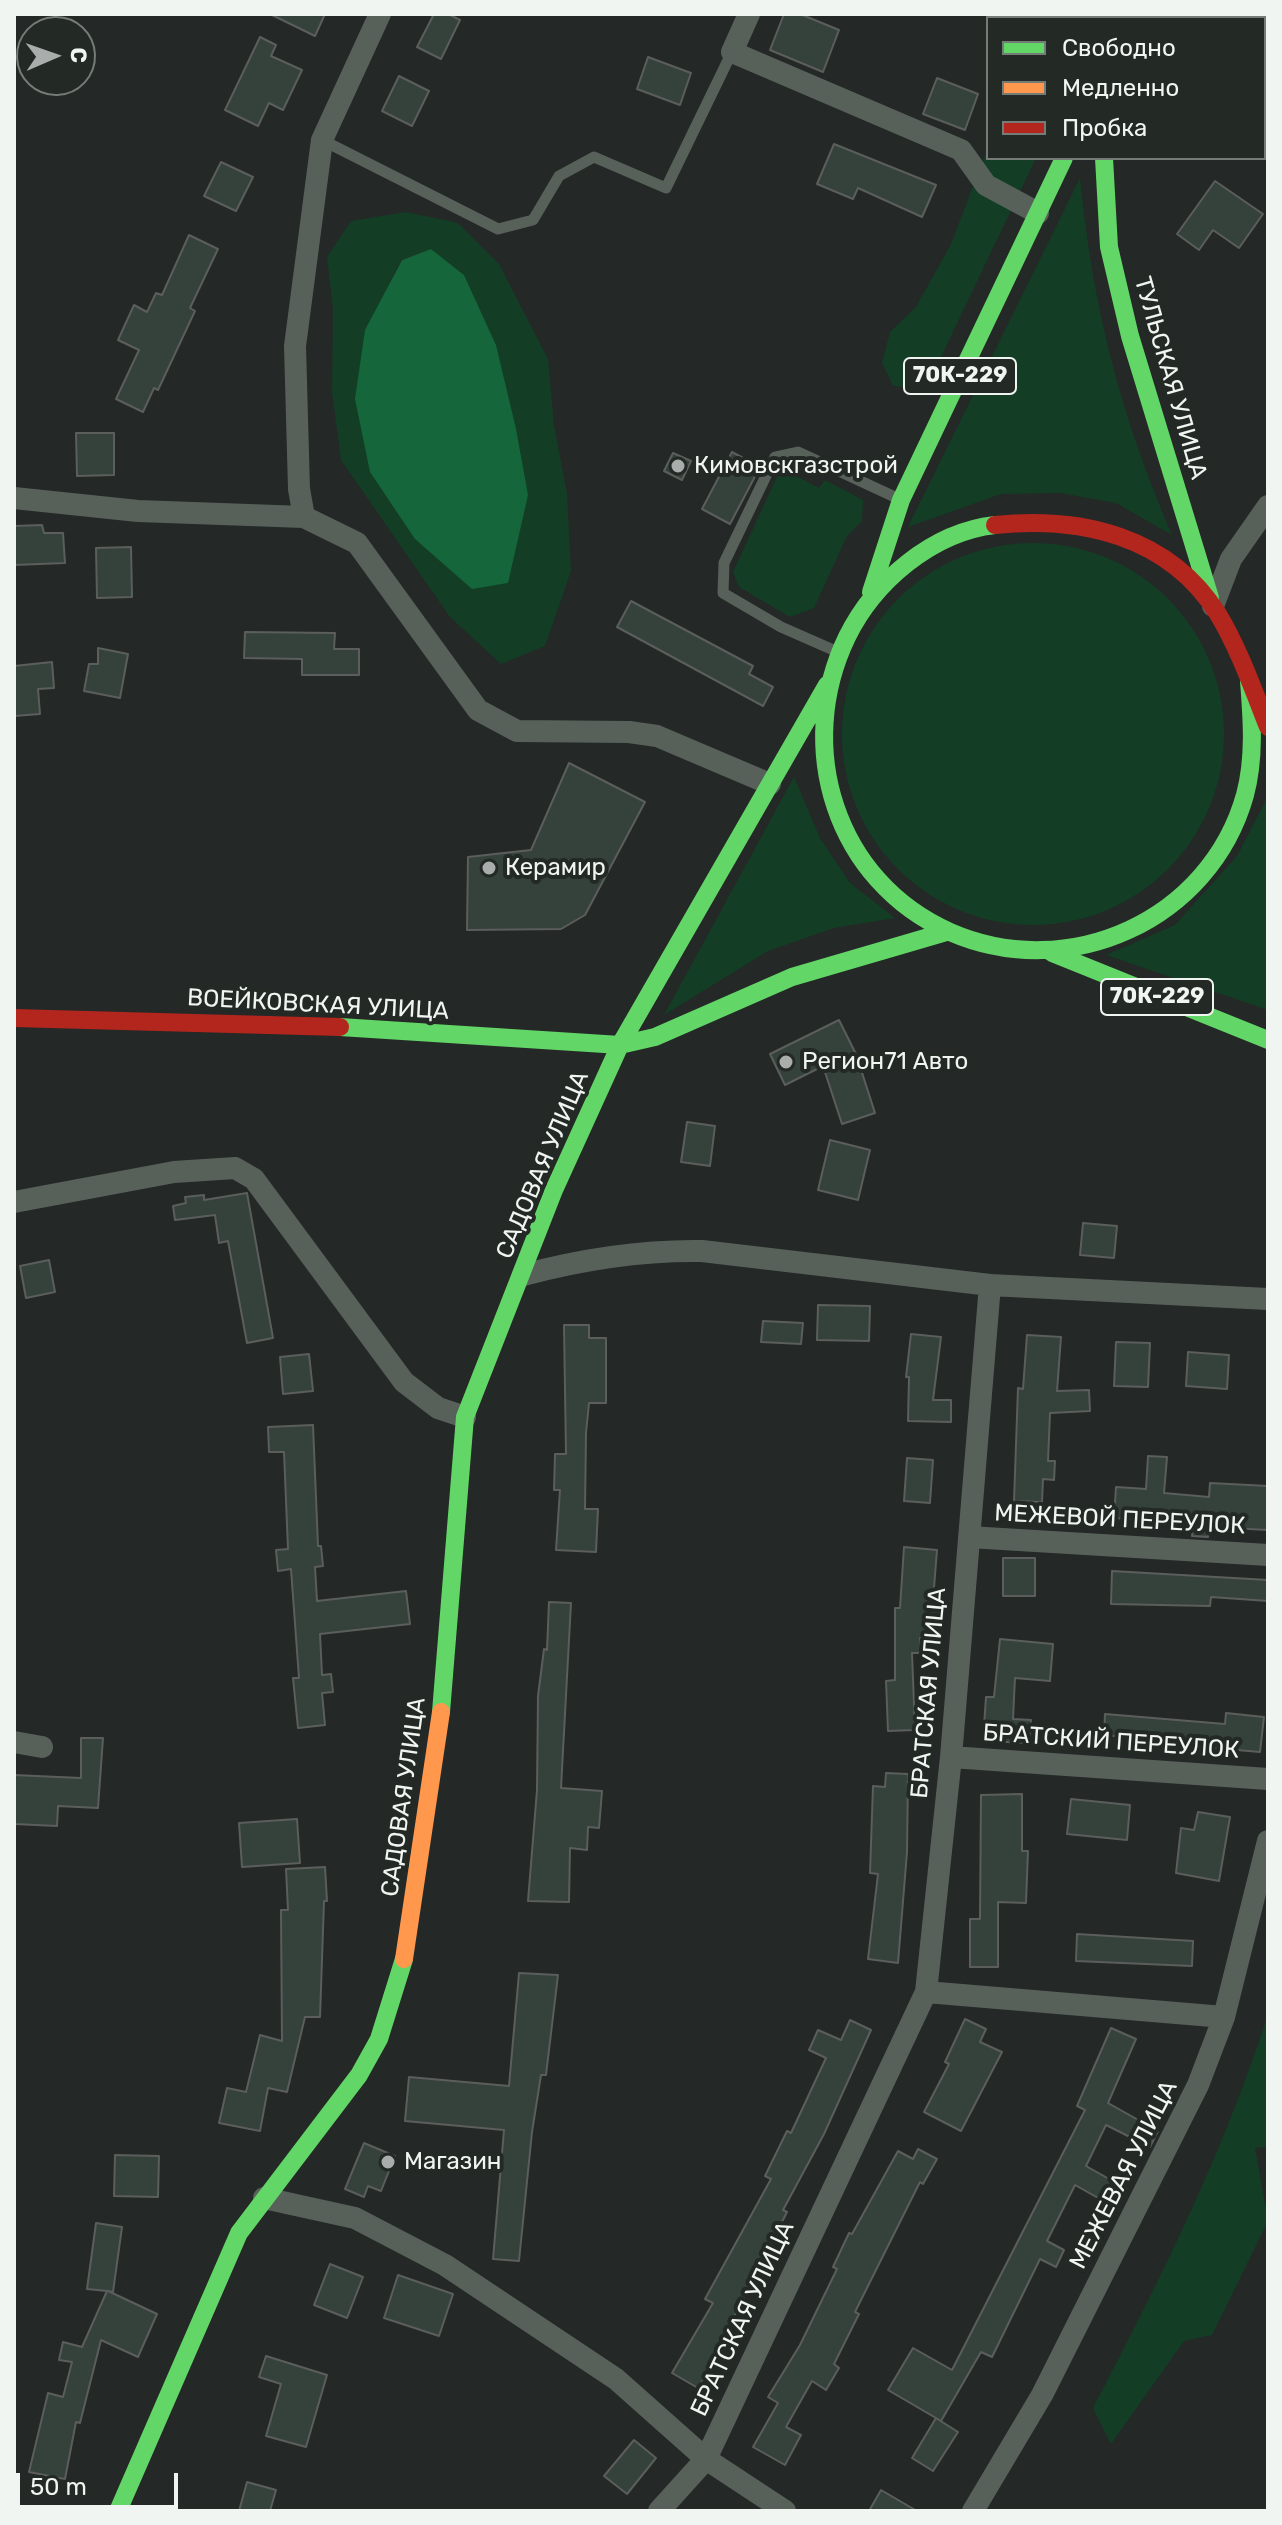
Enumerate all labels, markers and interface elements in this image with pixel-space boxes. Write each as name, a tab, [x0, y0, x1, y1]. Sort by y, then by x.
north arrow	[16, 16, 96, 96]
legend	[986, 16, 1266, 160]
text: Свободно	[1062, 34, 1176, 62]
text: С	[65, 47, 92, 63]
text: Медленно	[1062, 74, 1179, 102]
text: Пробка	[1062, 114, 1147, 142]
street label: ТУЛЬСКАЯ УЛИЦА	[1127, 273, 1213, 483]
road number: 70К-229	[904, 358, 1016, 394]
place label: Кимовскгазстрой	[694, 452, 898, 480]
marker: Кимовскгазстрой	[669, 457, 687, 475]
place label: Керамир	[505, 854, 606, 882]
marker: Керамир	[480, 859, 498, 877]
road number: 70К-229	[1101, 979, 1213, 1015]
street label: ВОЕЙКОВСКАЯ УЛИЦА	[186, 984, 450, 1026]
place label: Регион71 Авто	[802, 1048, 968, 1076]
marker: Регион71 Авто	[777, 1053, 795, 1071]
street label: САДОВАЯ УЛИЦА	[490, 1067, 596, 1263]
street label: МЕЖЕВОЙ ПЕРЕУЛОК	[994, 1499, 1246, 1541]
street label: БРАТСКАЯ УЛИЦА	[905, 1586, 953, 1800]
street label: САДОВАЯ УЛИЦА	[376, 1696, 432, 1898]
street label: БРАТСКИЙ ПЕРЕУЛОК	[982, 1719, 1240, 1765]
street label: МЕЖЕВАЯ УЛИЦА	[1064, 2076, 1184, 2274]
place label: Магазин	[404, 2148, 501, 2176]
marker: Магазин	[379, 2153, 397, 2171]
street label: БРАТСКАЯ УЛИЦА	[685, 2217, 801, 2421]
scale bar	[20, 2457, 182, 2507]
text: 50 m	[30, 2473, 87, 2501]

